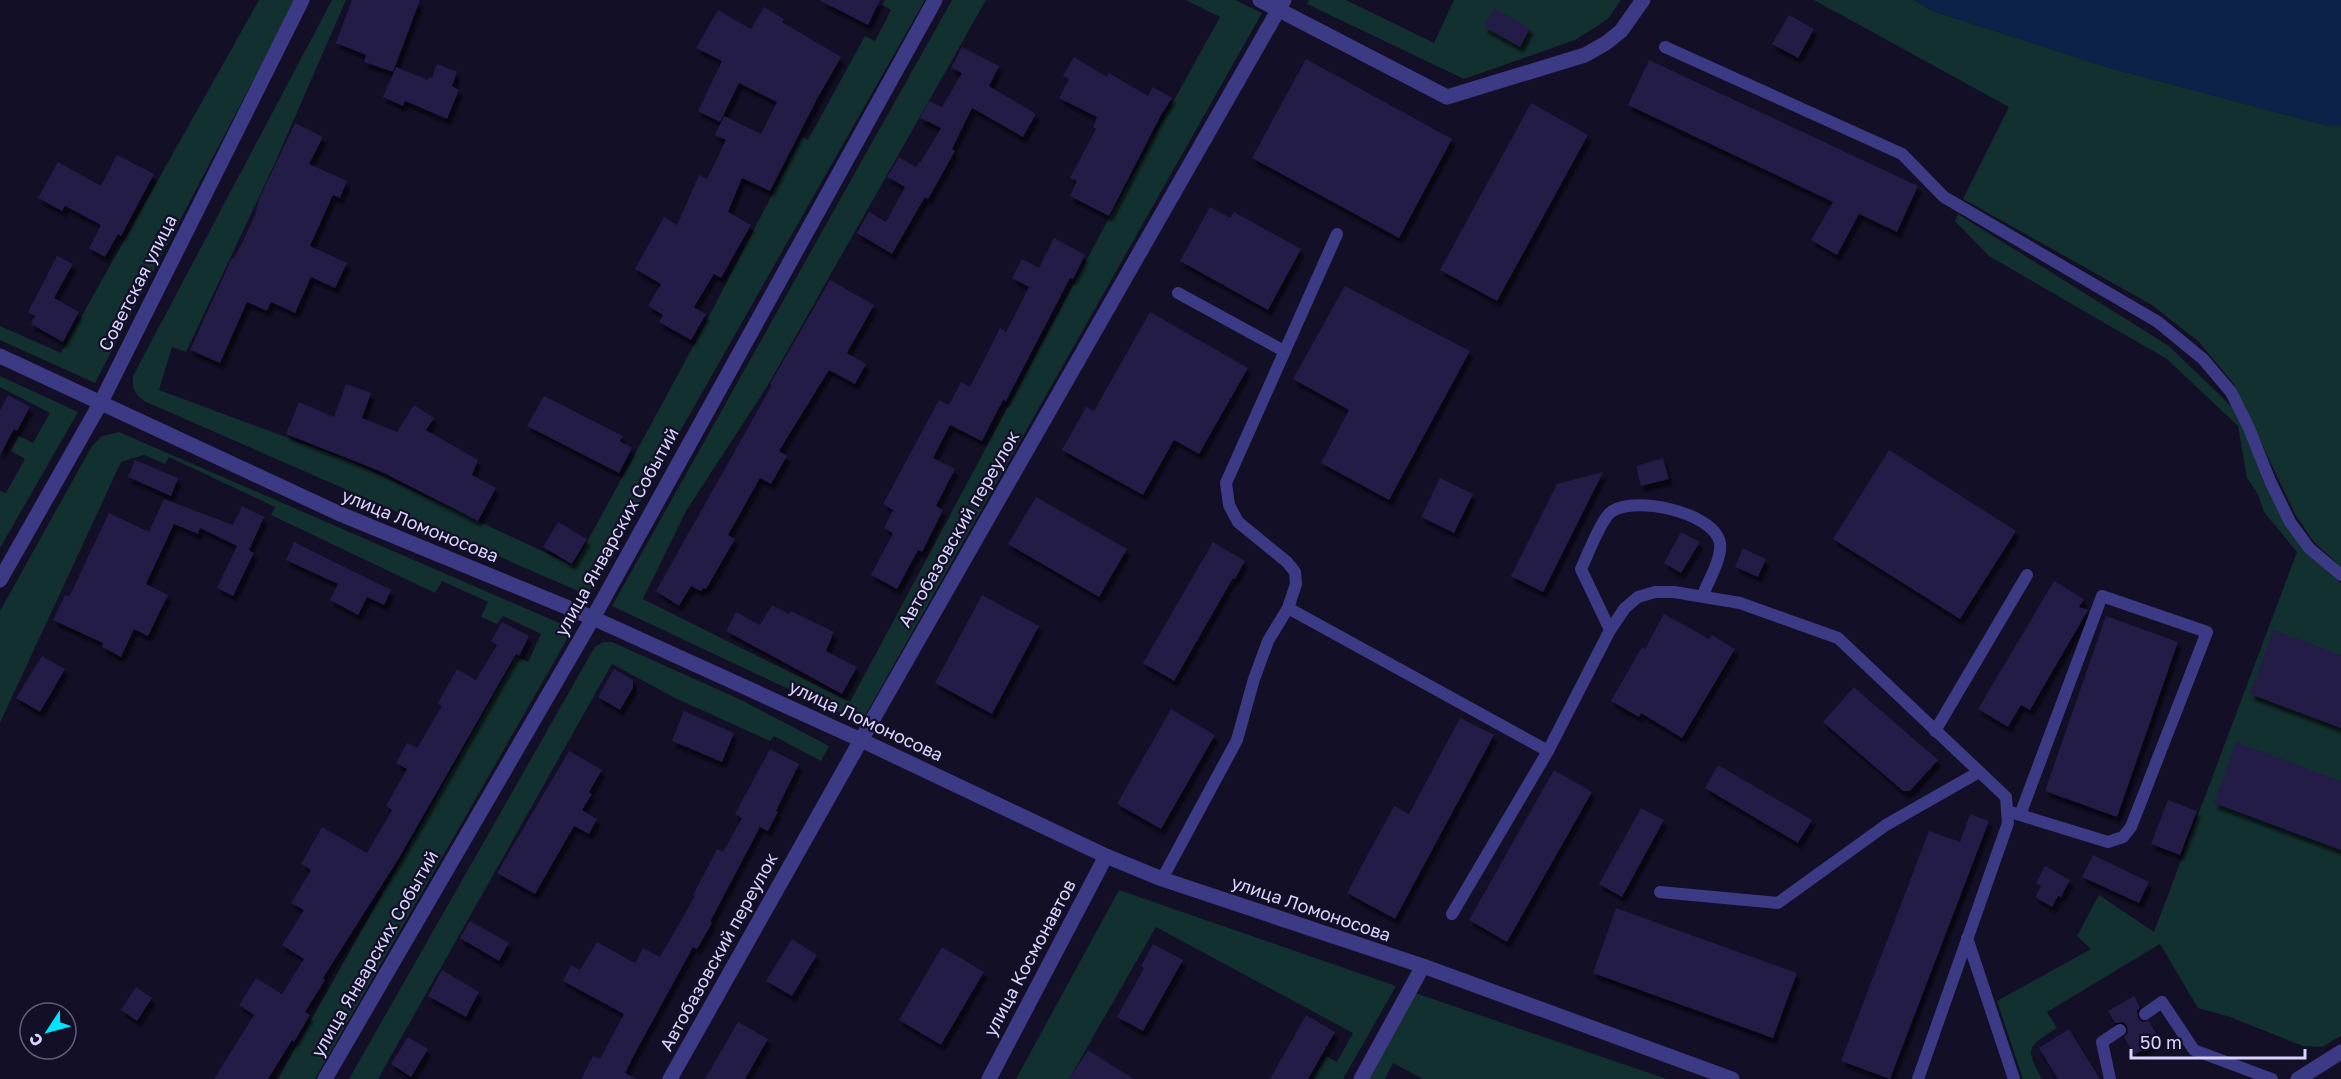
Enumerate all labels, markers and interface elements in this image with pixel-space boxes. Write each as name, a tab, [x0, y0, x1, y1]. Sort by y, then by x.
street label: Советская улица	[93, 211, 181, 354]
street label: улица Январских Событий	[549, 423, 683, 640]
street label: Автобазовский переулок	[893, 426, 1023, 631]
street label: улица Ломоносова	[339, 484, 502, 567]
street label: улица Ломоносова	[786, 675, 947, 765]
street label: улица Январских Событий	[306, 846, 442, 1061]
street label: Автобазовский переулок	[654, 849, 782, 1054]
street label: улица Ломоносова	[1229, 870, 1394, 946]
street label: улица Космонавтов	[978, 875, 1080, 1040]
north arrow	[18, 1001, 78, 1061]
scale bar	[2131, 1022, 2305, 1060]
text: С	[24, 1029, 47, 1050]
text: 50 m	[2140, 1031, 2182, 1053]

